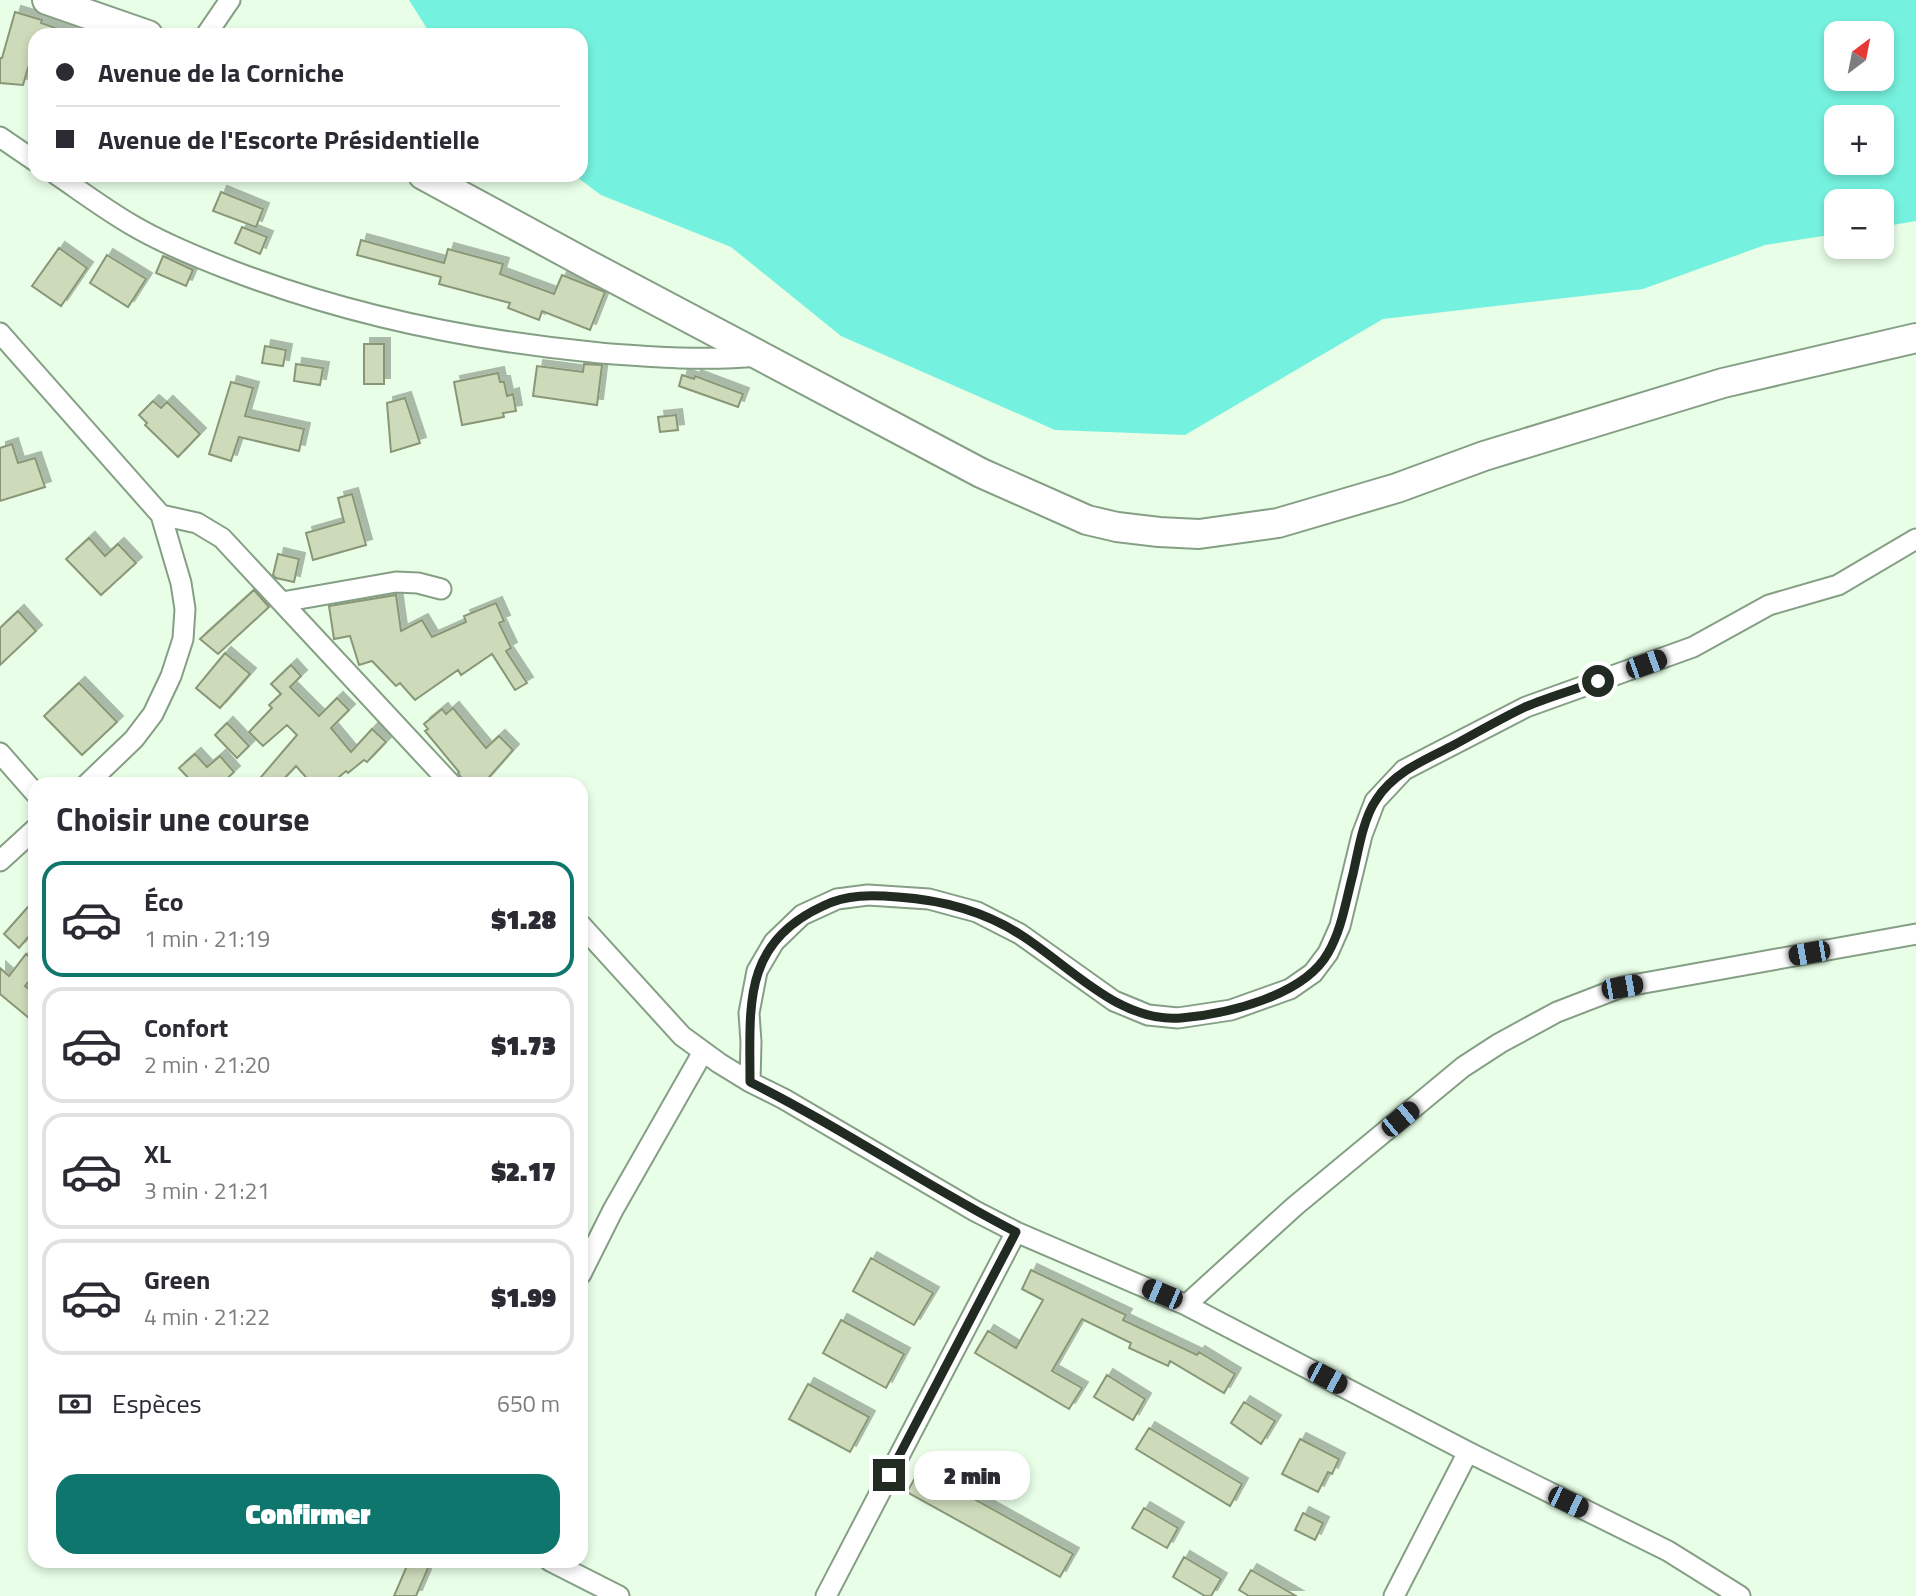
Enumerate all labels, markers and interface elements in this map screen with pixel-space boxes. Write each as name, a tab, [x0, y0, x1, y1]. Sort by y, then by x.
north arrow	[1824, 21, 1894, 91]
map controls	[1824, 21, 1894, 259]
text: Avenue de la Corniche	[98, 53, 344, 92]
button: +	[1824, 105, 1894, 175]
text: Avenue de l'Escorte Présidentielle	[98, 120, 480, 159]
button: −	[1824, 189, 1894, 259]
car	[1623, 647, 1670, 681]
route start	[1582, 665, 1614, 697]
text: Choisir une course	[56, 795, 310, 843]
text: Éco	[144, 882, 184, 921]
icon: car	[60, 888, 123, 951]
text: $1.28	[491, 900, 556, 939]
text: 1 min · 21:19	[144, 921, 270, 956]
car	[1787, 939, 1832, 967]
car	[1600, 973, 1645, 1001]
text: Confort	[144, 1008, 228, 1047]
icon: car	[60, 1014, 123, 1077]
text: $1.73	[491, 1026, 556, 1065]
text: 2 min · 21:20	[144, 1047, 270, 1082]
car	[1378, 1097, 1423, 1141]
text: XL	[144, 1134, 171, 1173]
icon: car	[60, 1140, 123, 1203]
text: $2.17	[491, 1152, 556, 1191]
text: 3 min · 21:21	[144, 1173, 270, 1208]
text: Green	[144, 1260, 210, 1299]
icon: car	[60, 1266, 123, 1329]
car	[1139, 1276, 1186, 1312]
text: $1.99	[491, 1278, 556, 1317]
text: 4 min · 21:22	[144, 1299, 270, 1334]
car	[1304, 1359, 1351, 1397]
text: Espèces	[112, 1384, 202, 1423]
icon: cash	[56, 1385, 94, 1423]
text: 650 m	[497, 1386, 560, 1421]
callout: 2 min	[914, 1450, 1029, 1500]
text: 2 min	[943, 1458, 1001, 1493]
route end	[873, 1459, 905, 1491]
button: Confirmer	[56, 1474, 560, 1554]
car	[1545, 1483, 1592, 1521]

